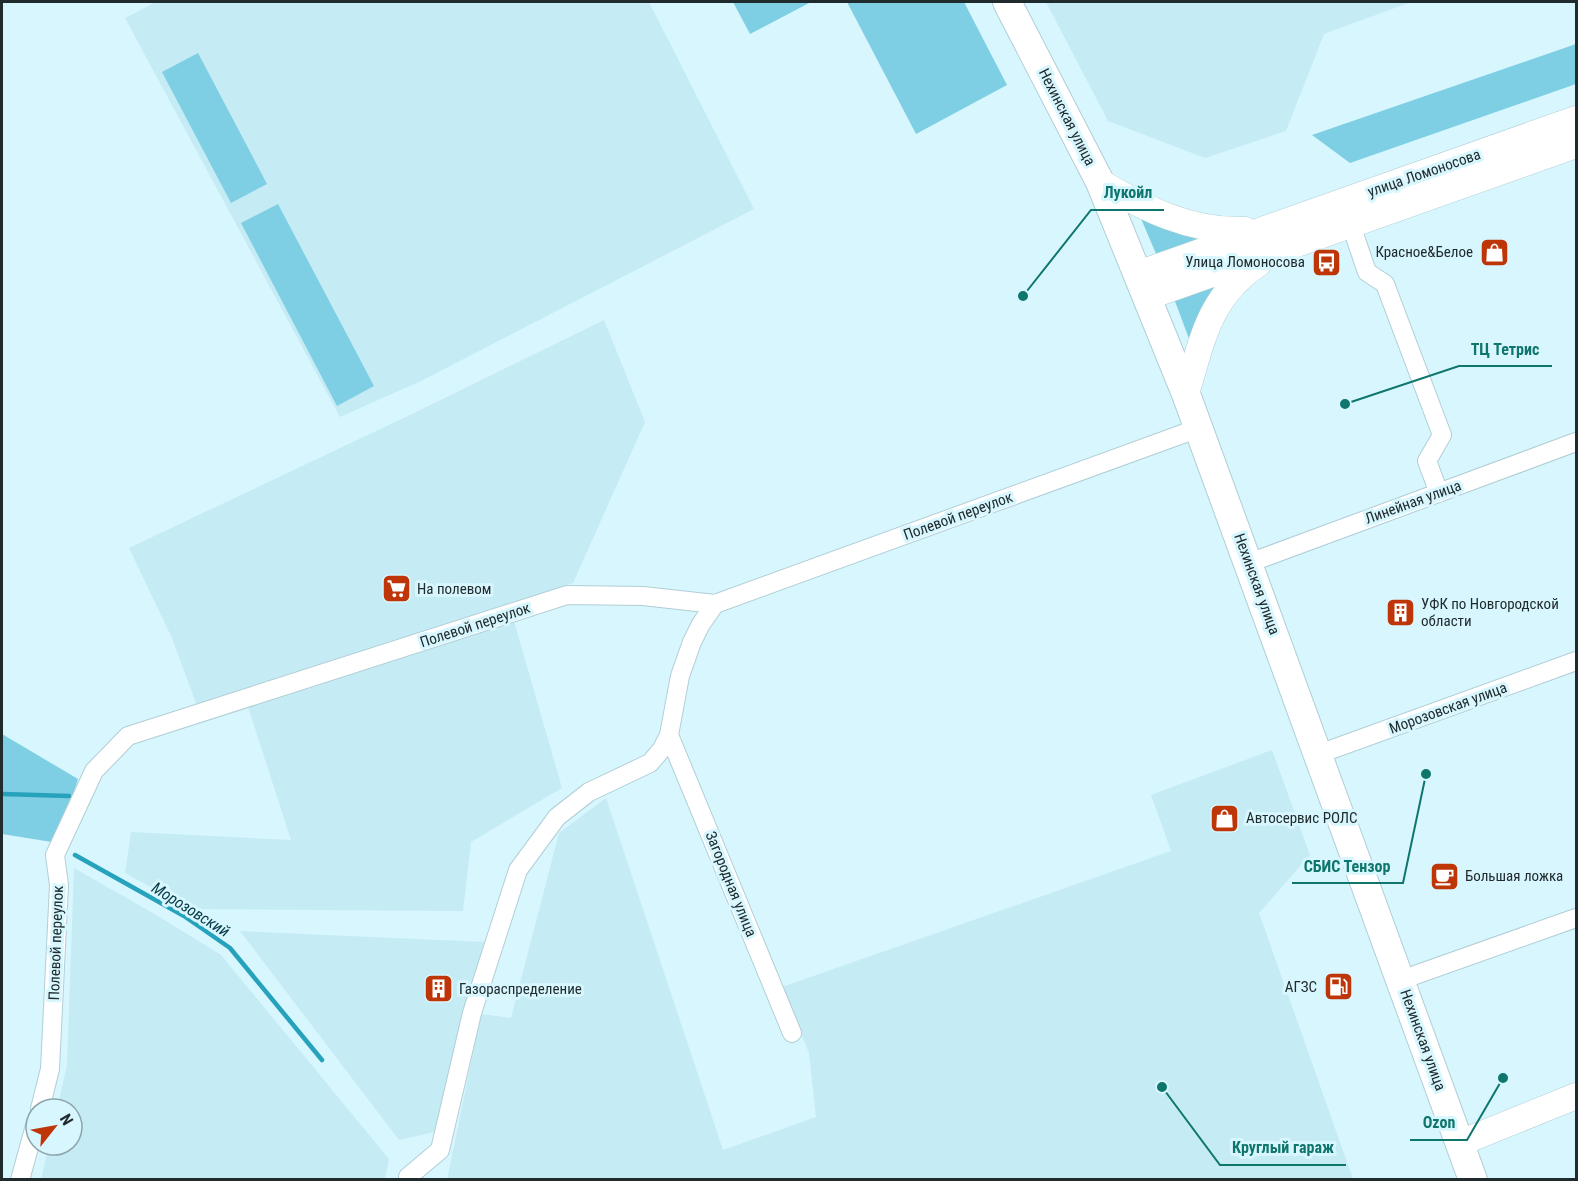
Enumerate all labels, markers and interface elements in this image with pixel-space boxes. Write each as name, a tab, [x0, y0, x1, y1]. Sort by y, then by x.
street label: Нехинская улица	[1035, 65, 1099, 169]
street label: улица Ломоносова	[1365, 145, 1483, 201]
callout: Лукойл	[1091, 176, 1164, 210]
text: Лукойл	[1104, 183, 1152, 202]
shop icon: Красное&Белое	[1478, 236, 1510, 268]
place label: Красное&Белое	[1375, 243, 1473, 261]
bus stop icon: Улица Ломоносова	[1310, 246, 1342, 278]
place label: Улица Ломоносова	[1185, 253, 1305, 271]
callout: ТЦ Тетрис	[1459, 332, 1552, 366]
text: ТЦ Тетрис	[1471, 340, 1539, 359]
street label: Линейная улица	[1362, 476, 1464, 528]
street label: Полевой переулок	[901, 488, 1015, 544]
street label: Нехинская улица	[1230, 531, 1284, 637]
supermarket icon: На полевом	[380, 573, 412, 605]
place label: На полевом	[417, 580, 491, 598]
place label: УФК по Новгородской области	[1421, 595, 1559, 630]
building icon: УФК по Новгородской области	[1384, 597, 1416, 629]
street label: Полевой переулок	[418, 599, 532, 651]
street label: Морозовская улица	[1387, 678, 1509, 738]
shop icon: Автосервис РОЛС	[1209, 802, 1241, 834]
place label: Автосервис РОЛС	[1246, 809, 1357, 827]
street label: Загородная улица	[702, 829, 760, 939]
callout: СБИС Тензор	[1292, 849, 1403, 883]
text: СБИС Тензор	[1304, 857, 1390, 876]
cafe icon: Большая ложка	[1428, 860, 1460, 892]
place label: Большая ложка	[1465, 867, 1563, 885]
water label: Морозовский	[148, 878, 233, 941]
street label: Полевой переулок	[45, 885, 67, 1001]
fuel station icon: АГЗС	[1322, 971, 1354, 1003]
building icon: Газораспределение	[422, 973, 454, 1005]
place label: АГЗС	[1285, 978, 1317, 996]
place label: Газораспределение	[459, 980, 582, 998]
street label: Нехинская улица	[1396, 987, 1450, 1093]
north arrow	[24, 1097, 84, 1157]
callout: Ozon	[1410, 1106, 1467, 1140]
text: N	[56, 1110, 77, 1129]
text: Ozon	[1423, 1113, 1455, 1132]
callout: Круглый гараж	[1220, 1131, 1346, 1165]
text: Круглый гараж	[1232, 1138, 1334, 1157]

